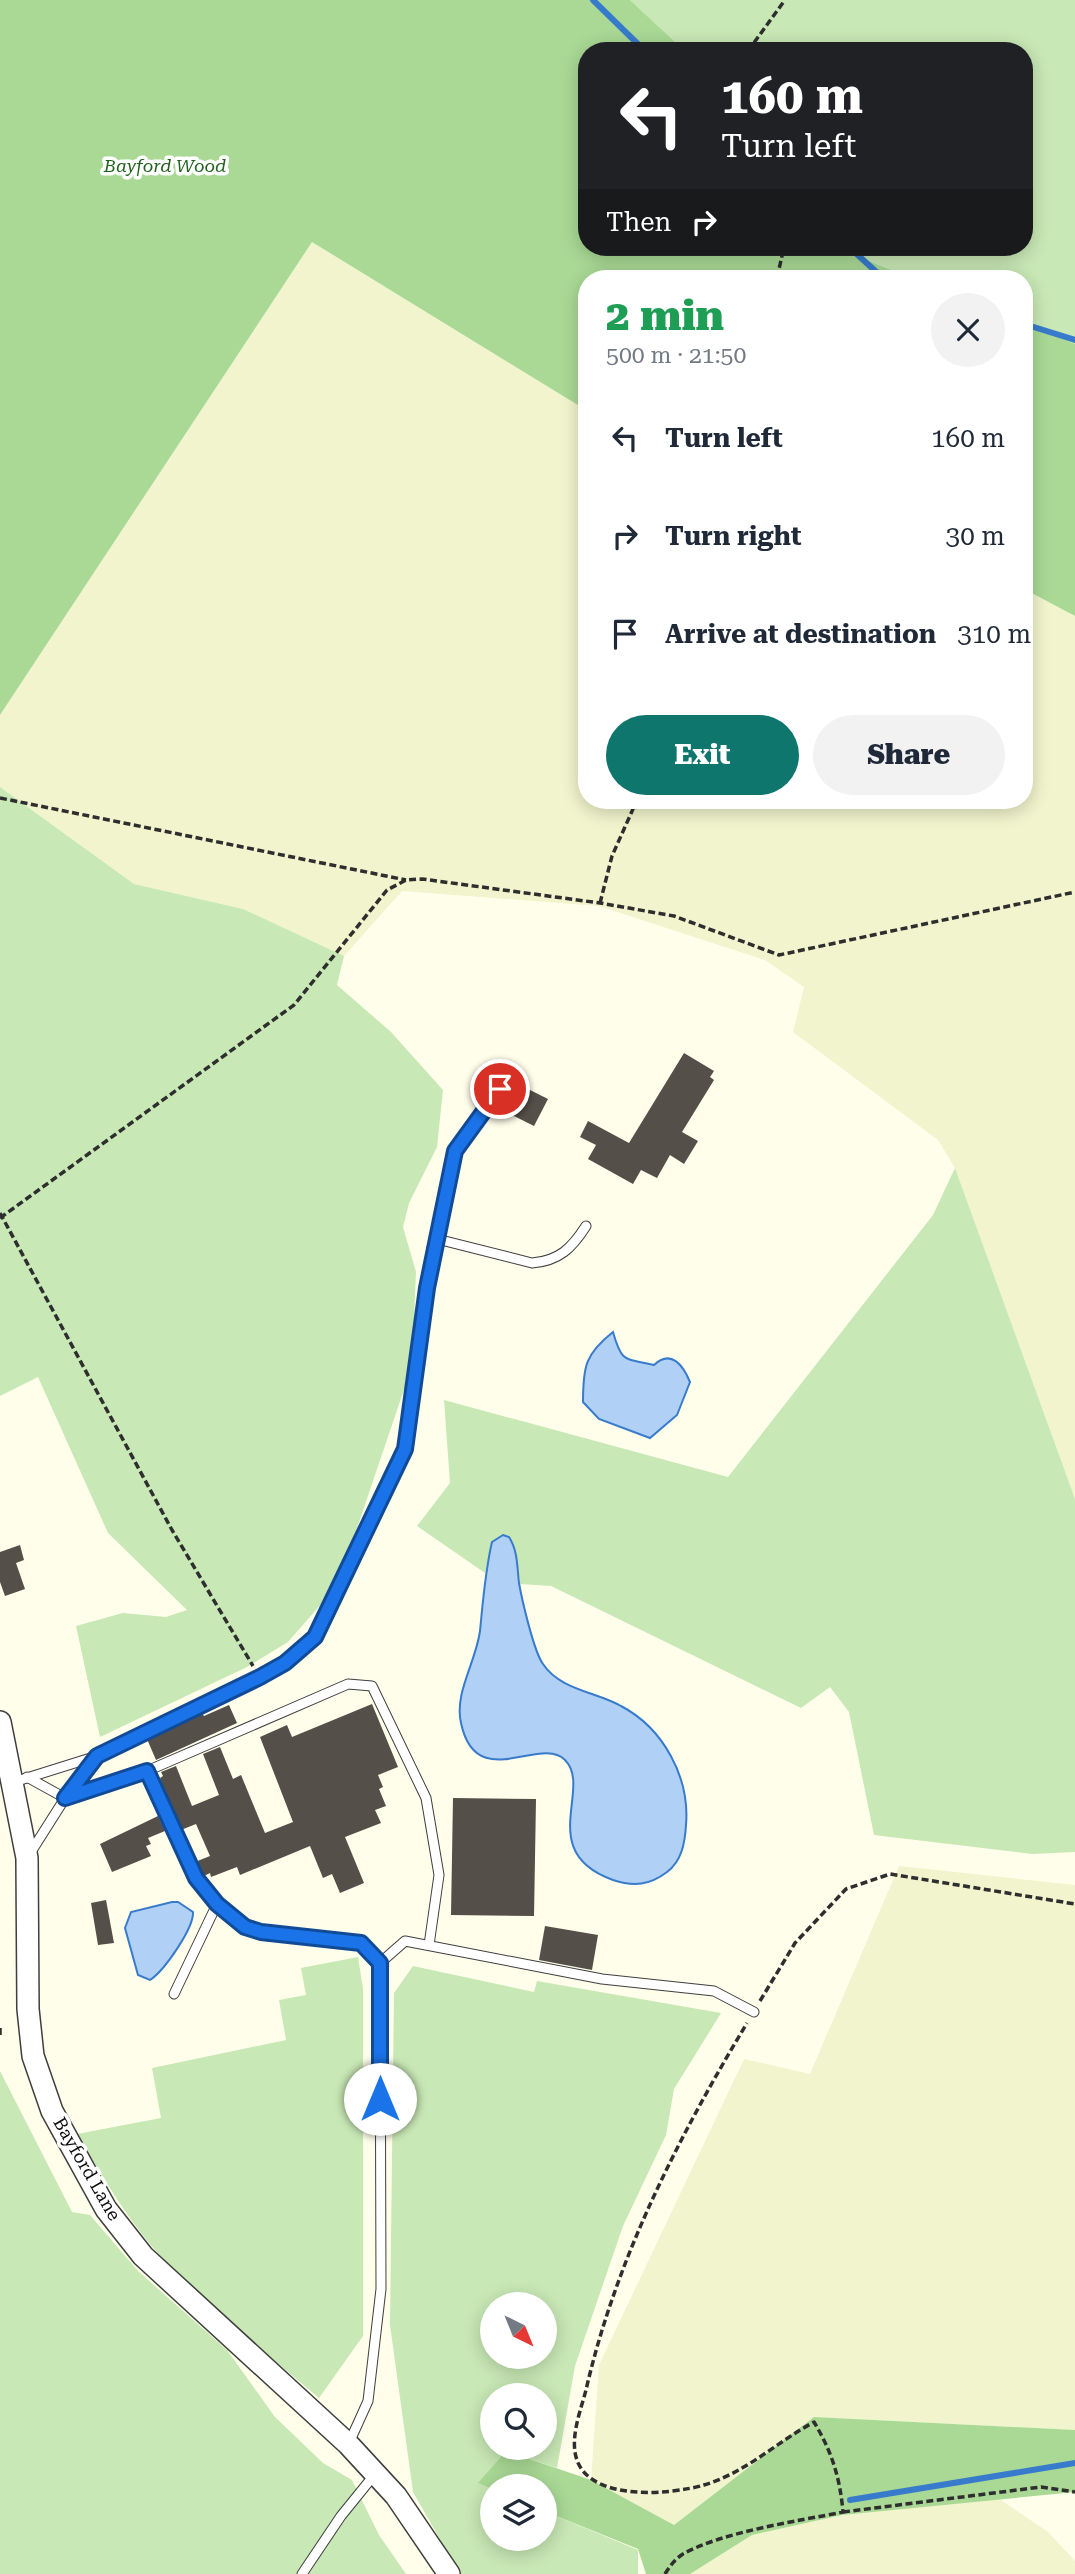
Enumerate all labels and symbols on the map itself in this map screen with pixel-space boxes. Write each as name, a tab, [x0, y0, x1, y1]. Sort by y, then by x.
park label: Bayford Wood	[103, 155, 226, 176]
pin	[470, 1059, 530, 1119]
position arrow	[343, 2062, 417, 2136]
street label: Bayford Lane	[49, 2113, 126, 2224]
north arrow	[480, 2292, 556, 2370]

